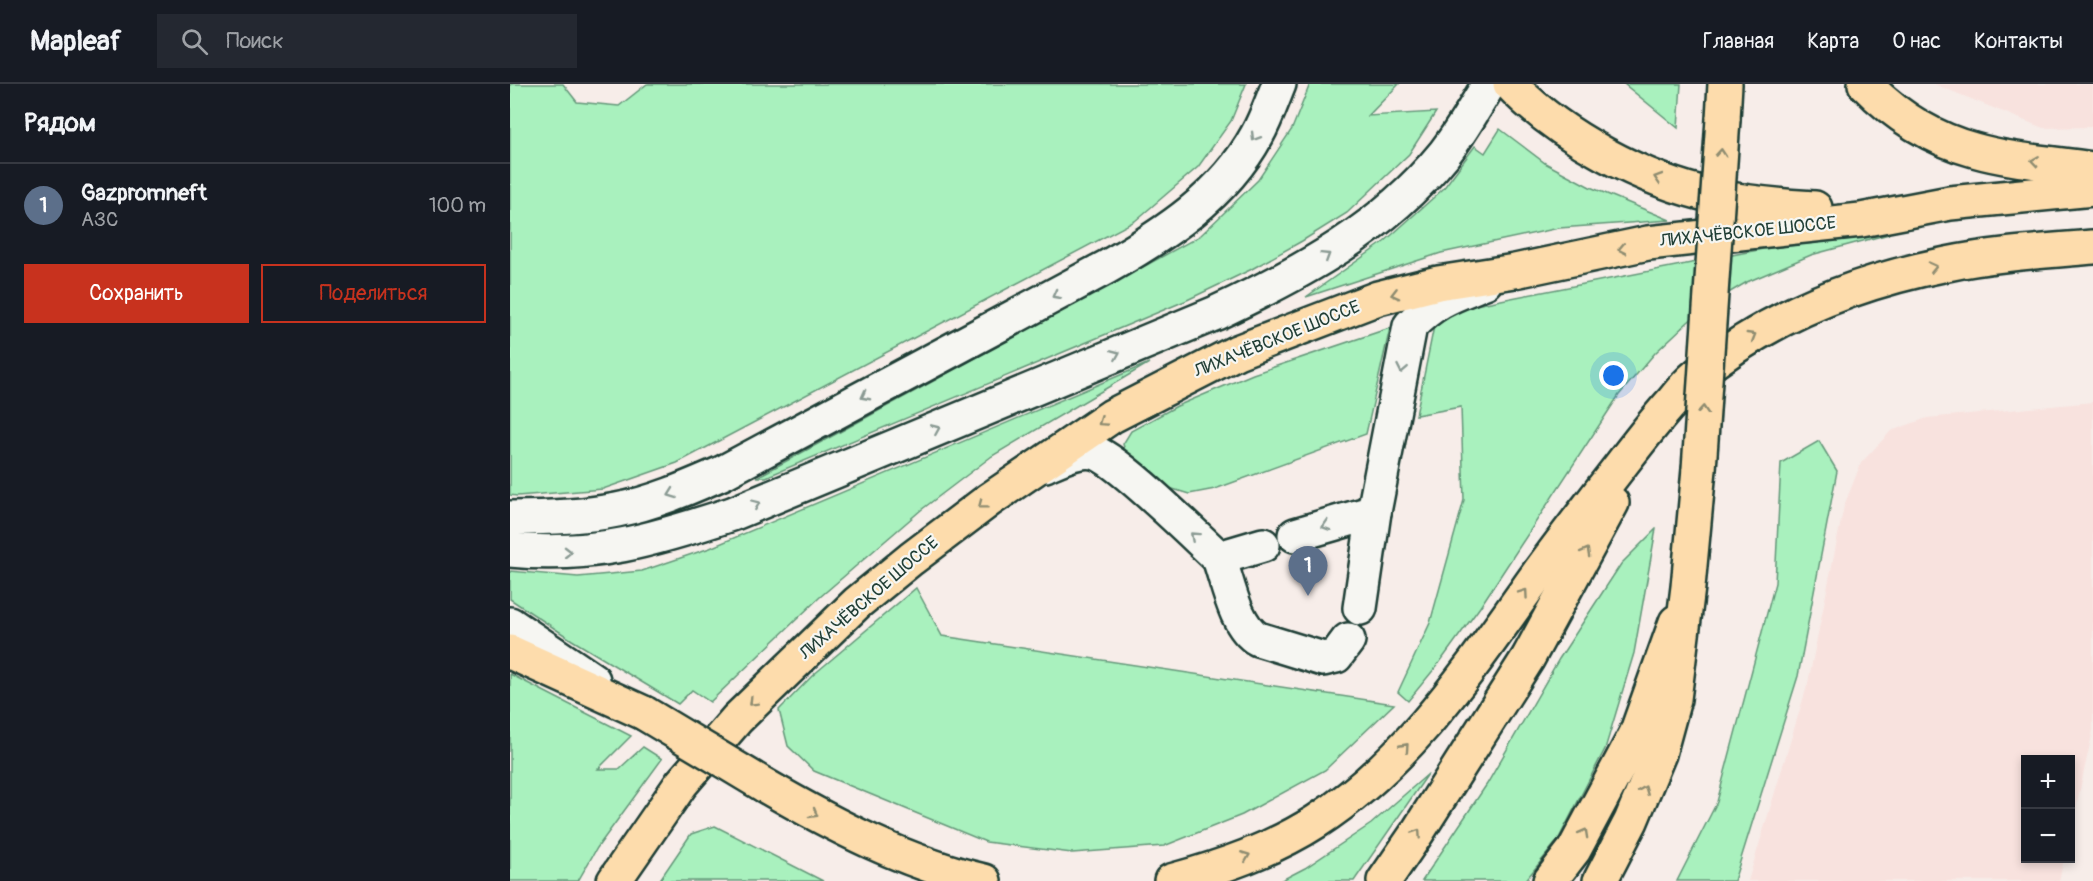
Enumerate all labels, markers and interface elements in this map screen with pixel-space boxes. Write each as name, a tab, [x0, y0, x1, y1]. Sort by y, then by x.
search box	[157, 14, 577, 68]
text: Mapleaf	[30, 24, 121, 59]
icon: search	[178, 25, 211, 58]
text: Поиск	[226, 27, 284, 55]
text: Главная	[1703, 28, 1774, 55]
text: Карта	[1807, 28, 1859, 55]
text: О нас	[1892, 28, 1941, 55]
text: Контакты	[1974, 28, 2063, 55]
text: Рядом	[24, 107, 96, 139]
one-way arrow	[1250, 131, 1262, 141]
one-way arrow	[1714, 149, 1727, 158]
one-way arrow	[2030, 155, 2040, 167]
one-way arrow	[1653, 173, 1664, 186]
text: Gazpromneft	[81, 179, 207, 207]
text: 1	[40, 193, 47, 218]
text: 100 m	[429, 193, 486, 218]
text: АЗС	[81, 207, 118, 232]
street label: ЛИХАЧЁВСКОЕ ШОССЕ	[1658, 211, 1837, 253]
one-way arrow	[1617, 242, 1627, 255]
one-way arrow	[1320, 252, 1330, 264]
one-way arrow	[1928, 261, 1938, 274]
button: Сохранить	[24, 264, 249, 323]
button: Поделиться	[261, 264, 486, 323]
one-way arrow	[1391, 286, 1401, 299]
one-way arrow	[1051, 288, 1062, 299]
street label: ЛИХАЧЁВСКОЕ ШОССЕ	[1190, 295, 1363, 383]
one-way arrow	[1746, 331, 1756, 343]
one-way arrow	[1110, 349, 1121, 361]
your location	[1599, 361, 1628, 390]
one-way arrow	[1396, 364, 1409, 374]
one-way arrow	[861, 389, 871, 400]
one-way arrow	[1696, 406, 1709, 415]
one-way arrow	[1098, 415, 1109, 426]
one-way arrow	[930, 424, 941, 436]
one-way arrow	[668, 486, 678, 499]
one-way arrow	[978, 498, 989, 509]
one-way arrow	[750, 499, 761, 511]
one-way arrow	[1322, 519, 1332, 531]
street label: ЛИХАЧЁВСКОЕ ШОССЕ	[794, 531, 943, 665]
one-way arrow	[1191, 532, 1201, 543]
one-way arrow	[564, 546, 573, 558]
pin: 1	[1288, 546, 1328, 596]
one-way arrow	[1579, 548, 1590, 558]
one-way arrow	[1517, 588, 1528, 599]
one-way arrow	[750, 695, 761, 706]
one-way arrow	[1398, 743, 1409, 754]
map controls	[2021, 755, 2075, 863]
button: +	[2021, 755, 2075, 809]
one-way arrow	[1637, 786, 1649, 797]
one-way arrow	[808, 807, 818, 818]
button: −	[2021, 809, 2075, 863]
one-way arrow	[1410, 829, 1421, 840]
one-way arrow	[1577, 829, 1588, 839]
one-way arrow	[1240, 851, 1251, 864]

